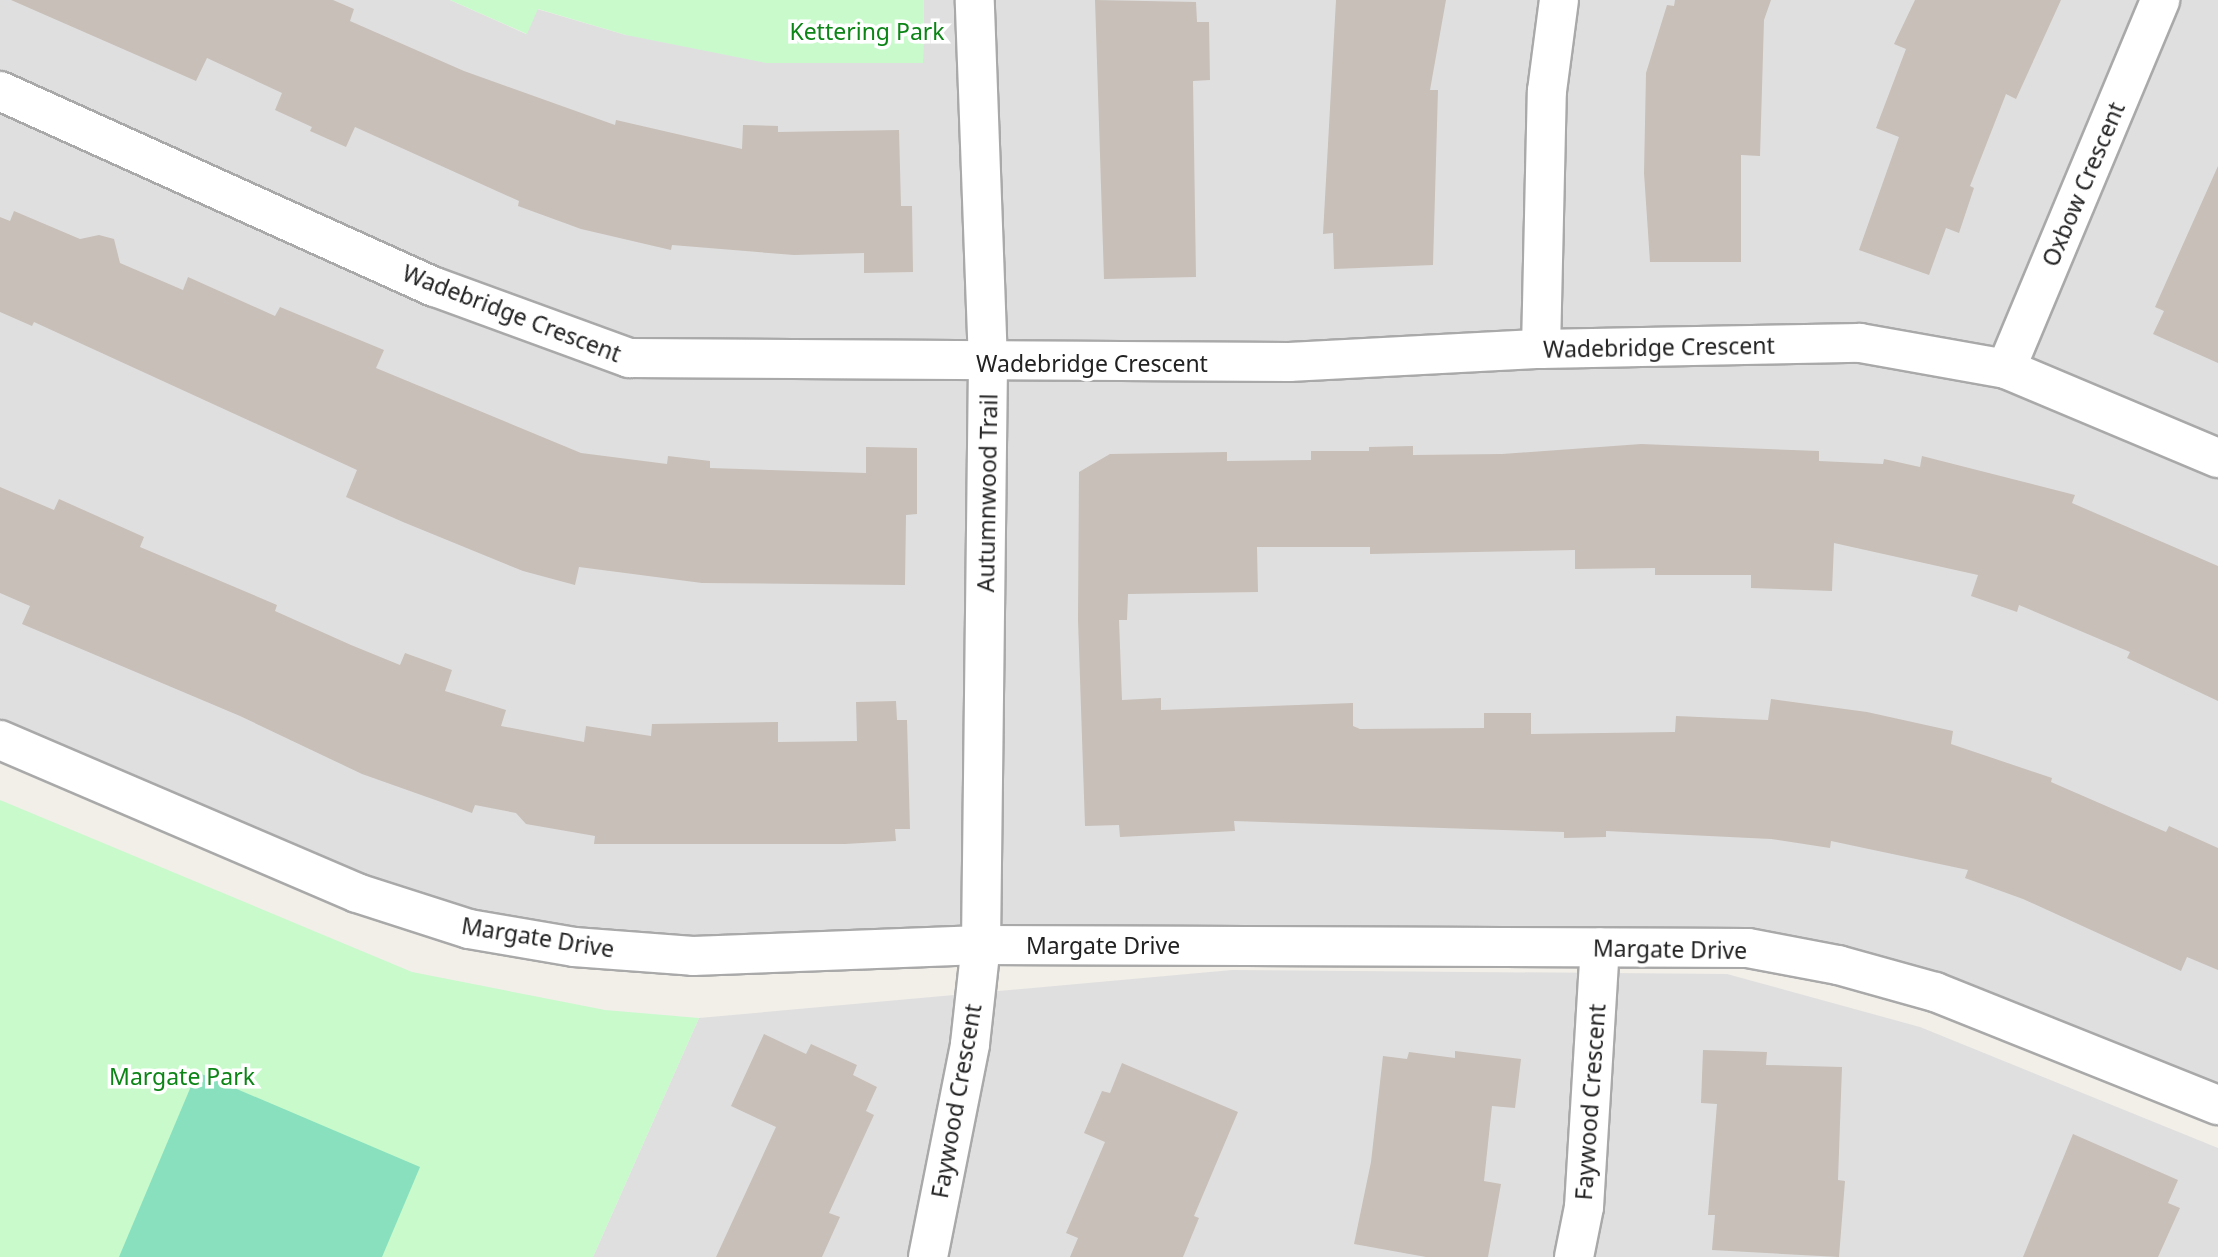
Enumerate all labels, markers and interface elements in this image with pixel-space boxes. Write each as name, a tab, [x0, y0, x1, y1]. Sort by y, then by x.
park label: Kettering Park	[789, 17, 945, 45]
street label: Oxbow Crescent	[2036, 98, 2130, 270]
street label: Wadebridge Crescent	[399, 259, 625, 367]
street label: Wadebridge Crescent	[1543, 331, 1775, 363]
street label: Wadebridge Crescent	[976, 349, 1208, 377]
street label: Autumnwood Trail	[971, 393, 1003, 593]
street label: Margate Drive	[460, 911, 616, 963]
street label: Margate Drive	[1026, 931, 1180, 959]
street label: Margate Drive	[1593, 934, 1747, 964]
street label: Faywood Crescent	[925, 1002, 987, 1200]
street label: Faywood Crescent	[1569, 1003, 1611, 1201]
park label: Margate Park	[109, 1062, 255, 1090]

